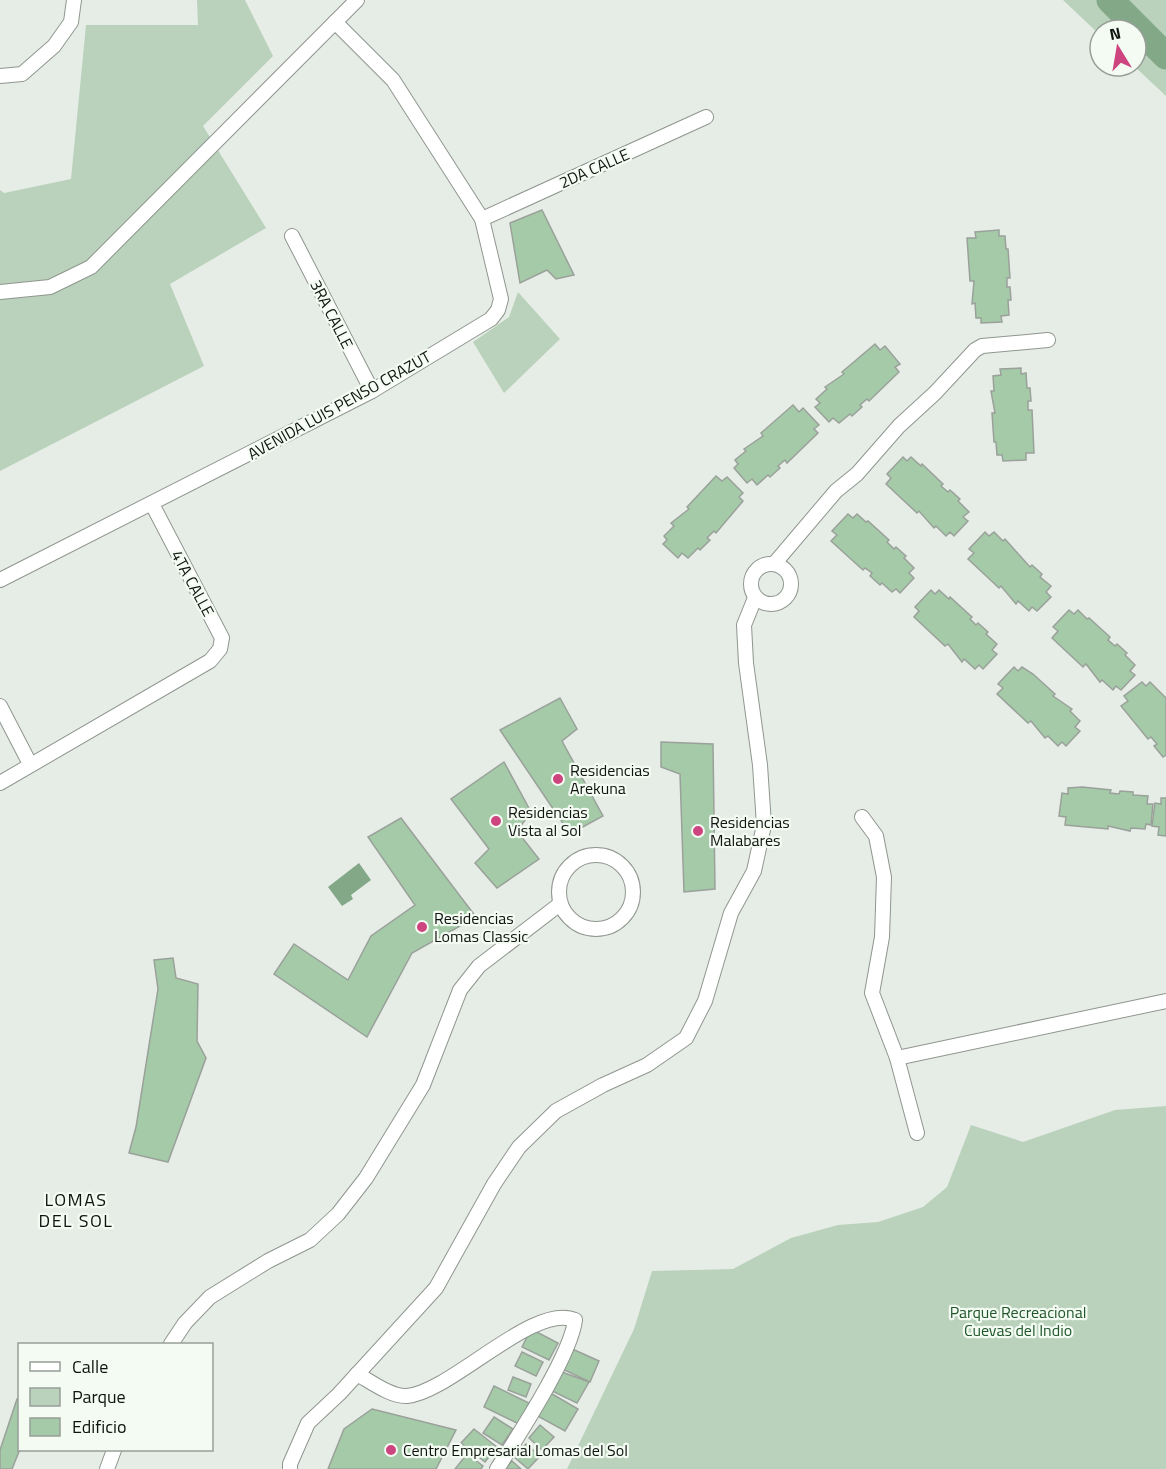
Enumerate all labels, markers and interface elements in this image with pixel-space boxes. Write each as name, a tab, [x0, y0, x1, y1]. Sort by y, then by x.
north arrow	[1088, 18, 1148, 78]
text: N	[1107, 20, 1123, 46]
street label: 2DA CALLE	[555, 142, 633, 194]
street label: 3RA CALLE	[304, 276, 360, 353]
street label: AVENIDA LUIS PENSO CRAZUT	[243, 344, 436, 465]
street label: 4TA CALLE	[165, 546, 221, 621]
place label: Residencias Arekuna	[570, 758, 650, 800]
marker: Residencias Arekuna	[551, 772, 565, 786]
place label: Residencias Vista al Sol	[508, 800, 588, 842]
place label: Residencias Malabares	[710, 810, 790, 852]
marker: Residencias Vista al Sol	[489, 814, 503, 828]
marker: Residencias Malabares	[691, 824, 705, 838]
place label: Residencias Lomas Classic	[434, 906, 528, 948]
marker: Residencias Lomas Classic	[415, 920, 429, 934]
district label: LOMAS DEL SOL	[39, 1186, 113, 1234]
park label: Parque Recreacional Cuevas del Indio	[950, 1300, 1086, 1342]
legend	[18, 1343, 213, 1451]
text: Calle	[72, 1353, 108, 1380]
text: Parque	[72, 1383, 126, 1410]
text: Edificio	[72, 1413, 126, 1440]
place label: Centro Empresarial Lomas del Sol	[403, 1438, 628, 1462]
marker: Centro Empresarial Lomas del Sol	[384, 1443, 398, 1457]

